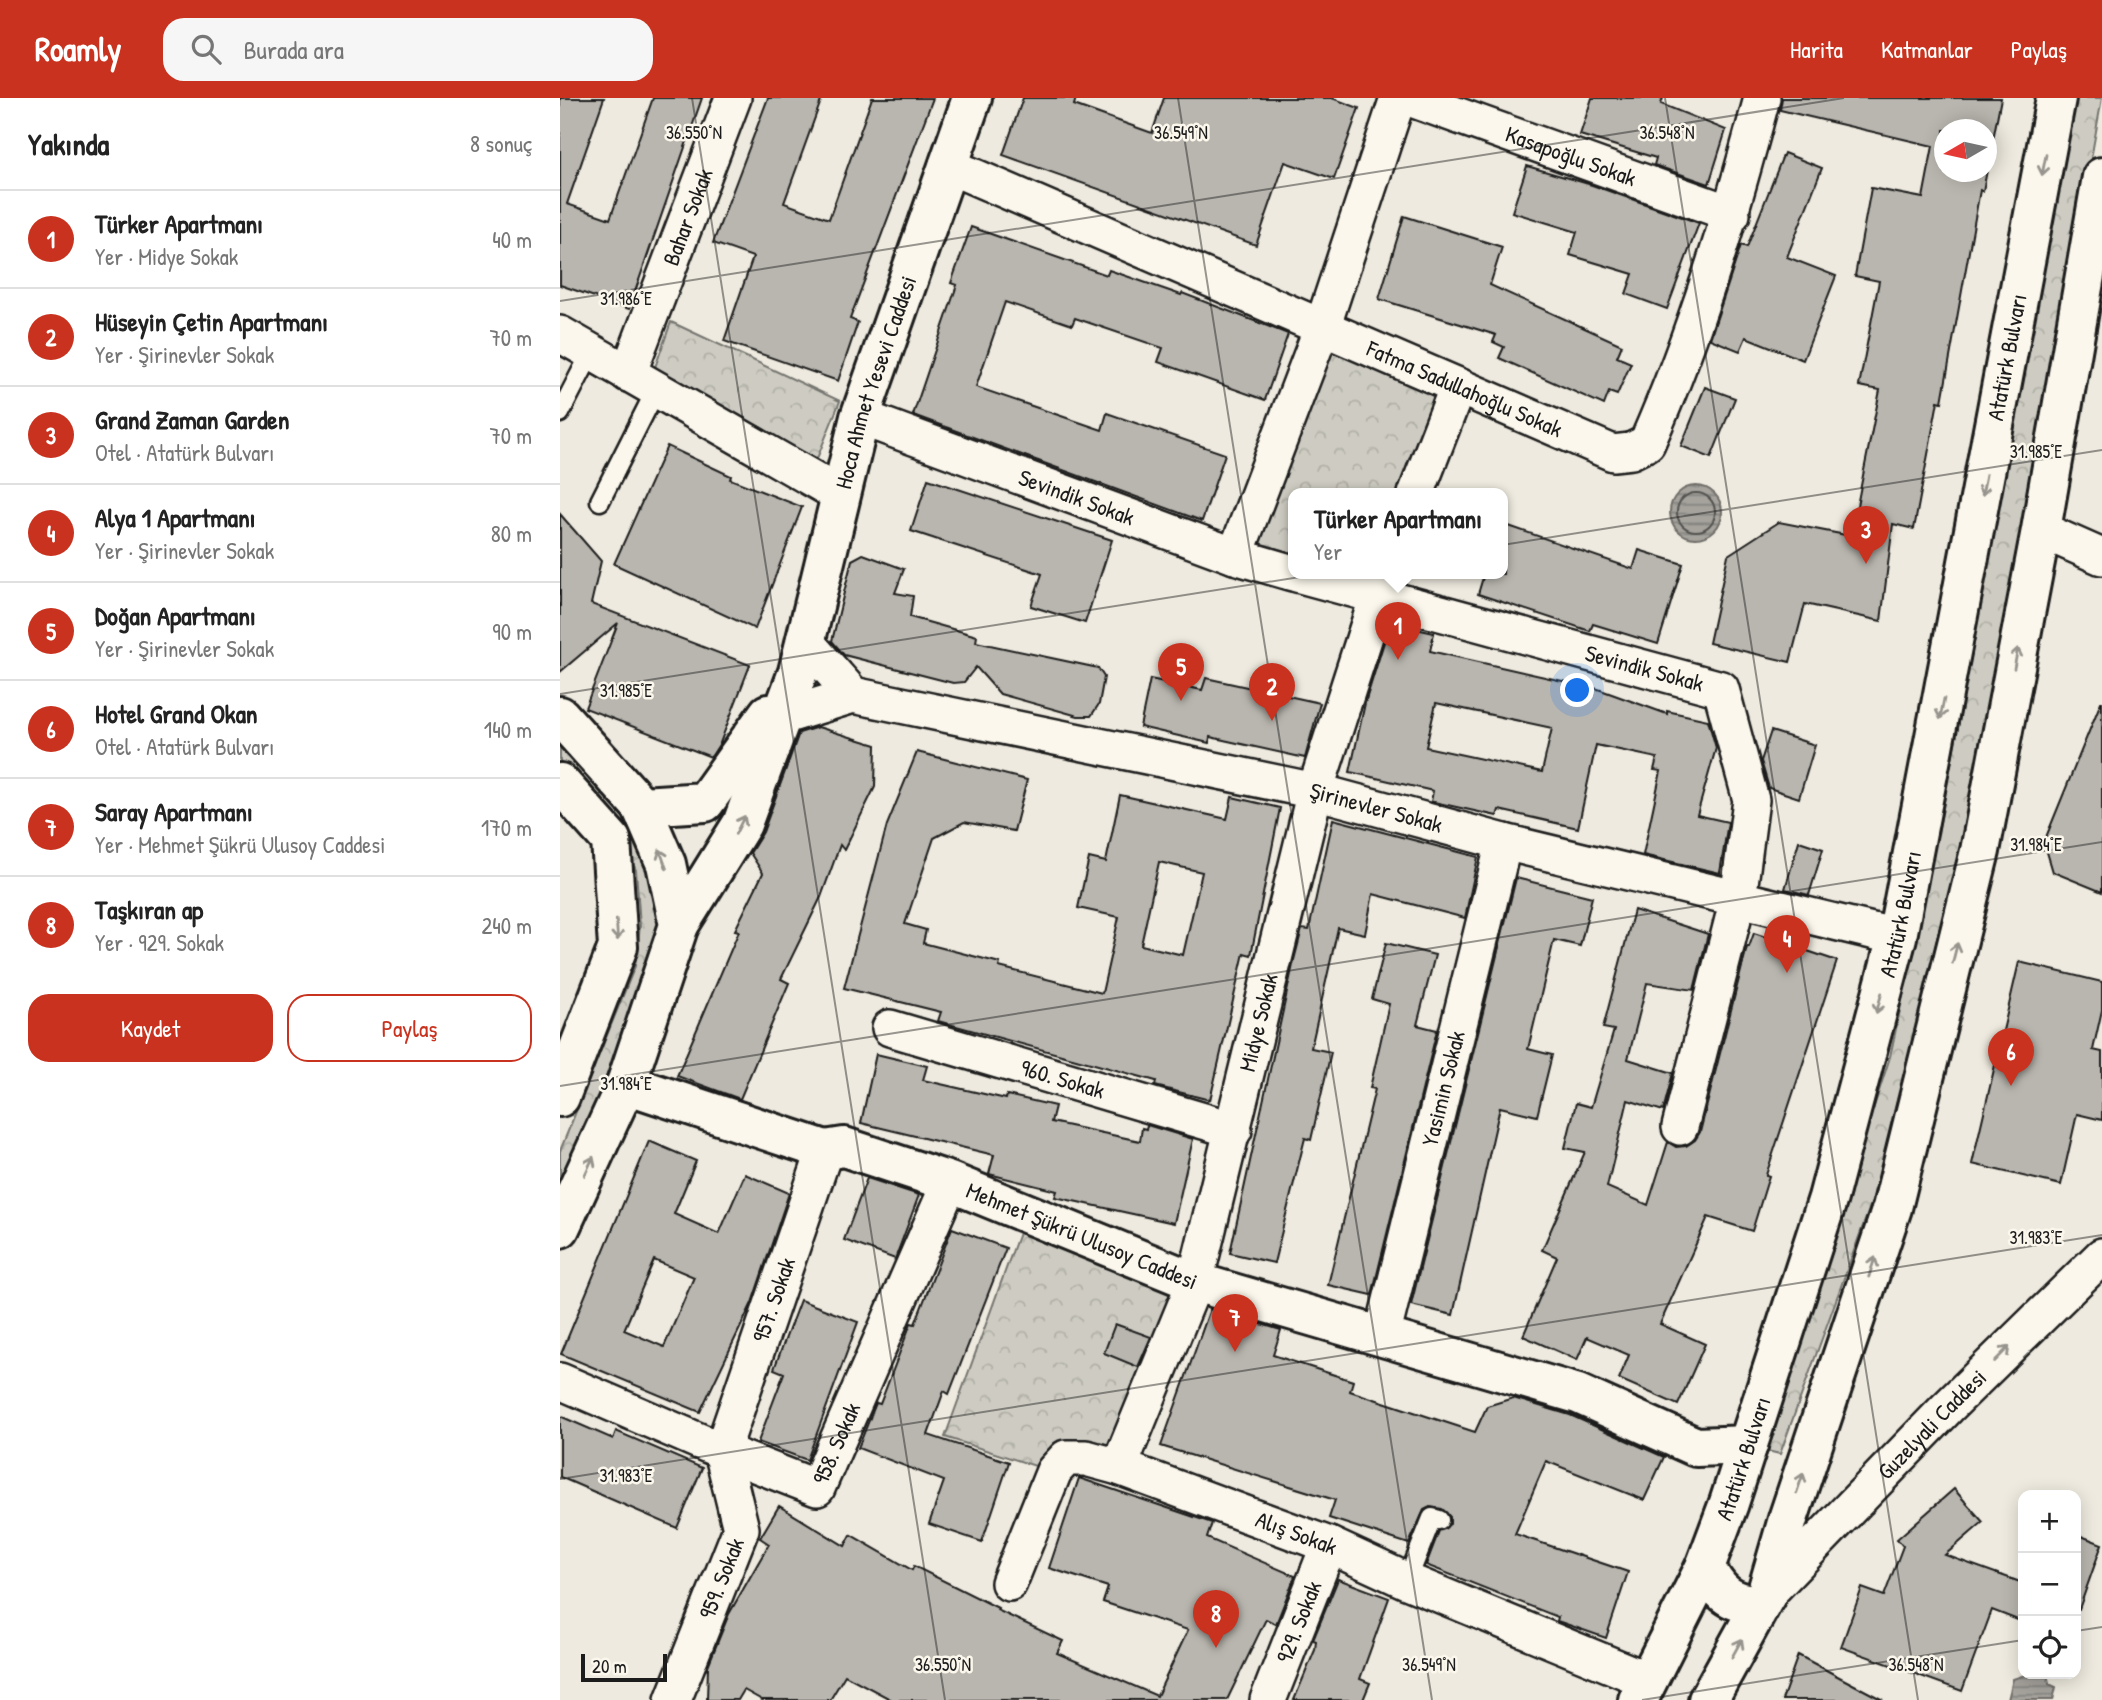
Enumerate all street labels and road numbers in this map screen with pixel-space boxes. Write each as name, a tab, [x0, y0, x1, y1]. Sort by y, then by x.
street label: Kasapoğlu Sokak	[1501, 118, 1641, 194]
street label: Bahar Sokak	[655, 163, 720, 270]
street label: Hoca Ahmet Yesevi Caddesi	[827, 272, 923, 492]
street label: Atatürk Bulvarı	[1979, 291, 2034, 423]
street label: Fatma Sadullahoğlu Sokak	[1361, 332, 1568, 444]
street label: Sevindik Sokak	[1014, 461, 1140, 533]
street label: Sevindik Sokak	[1582, 637, 1708, 699]
street label: Şirinevler Sokak	[1307, 774, 1446, 840]
street label: Atatürk Bulvarı	[1871, 848, 1928, 981]
street label: Midye Sokak	[1231, 970, 1285, 1075]
street label: Yasimin Sokak	[1414, 1027, 1472, 1149]
street label: 960. Sokak	[1017, 1052, 1109, 1106]
street label: Mehmet Şükrü Ulusoy Caddesi	[962, 1174, 1202, 1296]
street label: 957. Sokak	[744, 1253, 802, 1346]
street label: Guzelyali Caddesi	[1870, 1362, 1993, 1486]
street label: Atatürk Bulvarı	[1708, 1393, 1777, 1525]
street label: 958. Sokak	[804, 1397, 868, 1489]
street label: Alış Sokak	[1252, 1503, 1343, 1562]
street label: 959. Sokak	[691, 1533, 751, 1623]
street label: 929. Sokak	[1268, 1576, 1329, 1667]

